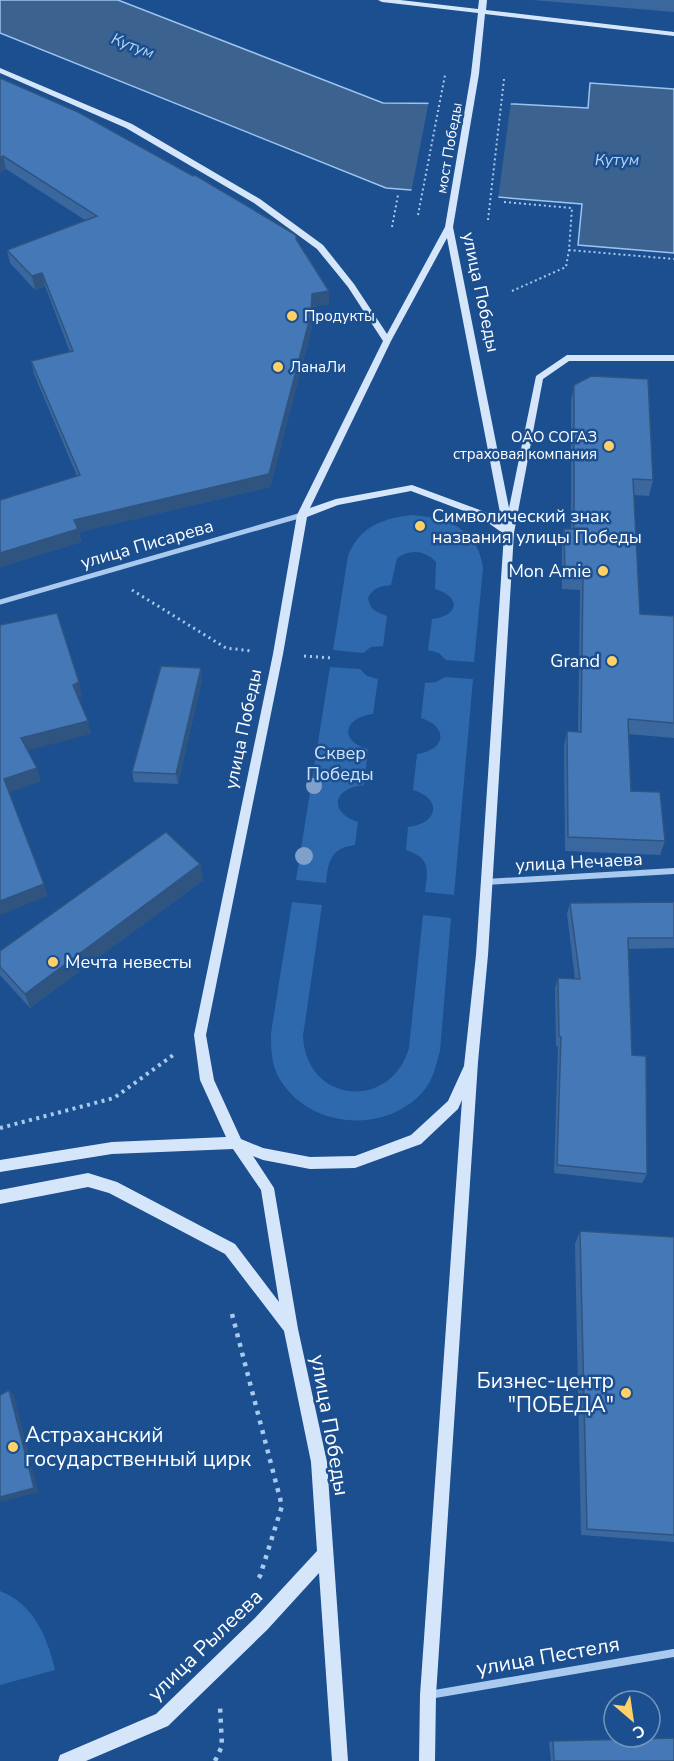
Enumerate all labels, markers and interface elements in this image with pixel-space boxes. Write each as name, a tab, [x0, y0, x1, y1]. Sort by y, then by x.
water label: Кутум	[108, 28, 157, 64]
street label: мост Победы	[431, 101, 467, 195]
water label: Кутум	[595, 149, 639, 171]
street label: улица Победы	[457, 230, 505, 354]
place label: Продукты	[304, 306, 375, 326]
marker: Продукты	[285, 309, 299, 323]
place label: ЛанаЛи	[290, 357, 346, 377]
marker: ЛанаЛи	[271, 360, 285, 374]
place label: ОАО СОГАЗ страховая компания	[453, 427, 597, 464]
marker: ОАО СОГАЗ страховая компания	[602, 439, 616, 453]
place label: Символический знак названия улицы Победы	[432, 504, 642, 549]
street label: улица Писарева	[78, 514, 216, 574]
marker: Символический знак названия улицы Победы	[413, 519, 427, 533]
place label: Mon Amie	[508, 559, 591, 583]
marker: Mon Amie	[596, 564, 610, 578]
place label: Grand	[550, 649, 600, 673]
marker: Grand	[605, 654, 619, 668]
street label: улица Победы	[219, 667, 267, 791]
park label: Сквер Победы	[306, 741, 374, 786]
street label: улица Нечаева	[515, 847, 643, 877]
place label: Мечта невесты	[65, 950, 192, 974]
marker: Мечта невесты	[46, 955, 60, 969]
street label: улица Победы	[304, 1352, 356, 1498]
place label: Бизнес-центр "ПОБЕДА"	[477, 1367, 614, 1419]
marker: Бизнес-центр "ПОБЕДА"	[619, 1386, 633, 1400]
place label: Астраханский государственный цирк	[25, 1421, 252, 1473]
marker: Астраханский государственный цирк	[6, 1440, 20, 1454]
street label: улица Рылеева	[141, 1583, 269, 1707]
street label: улица Пестеля	[474, 1630, 622, 1682]
north arrow	[602, 1689, 662, 1749]
text: С	[629, 1719, 649, 1744]

